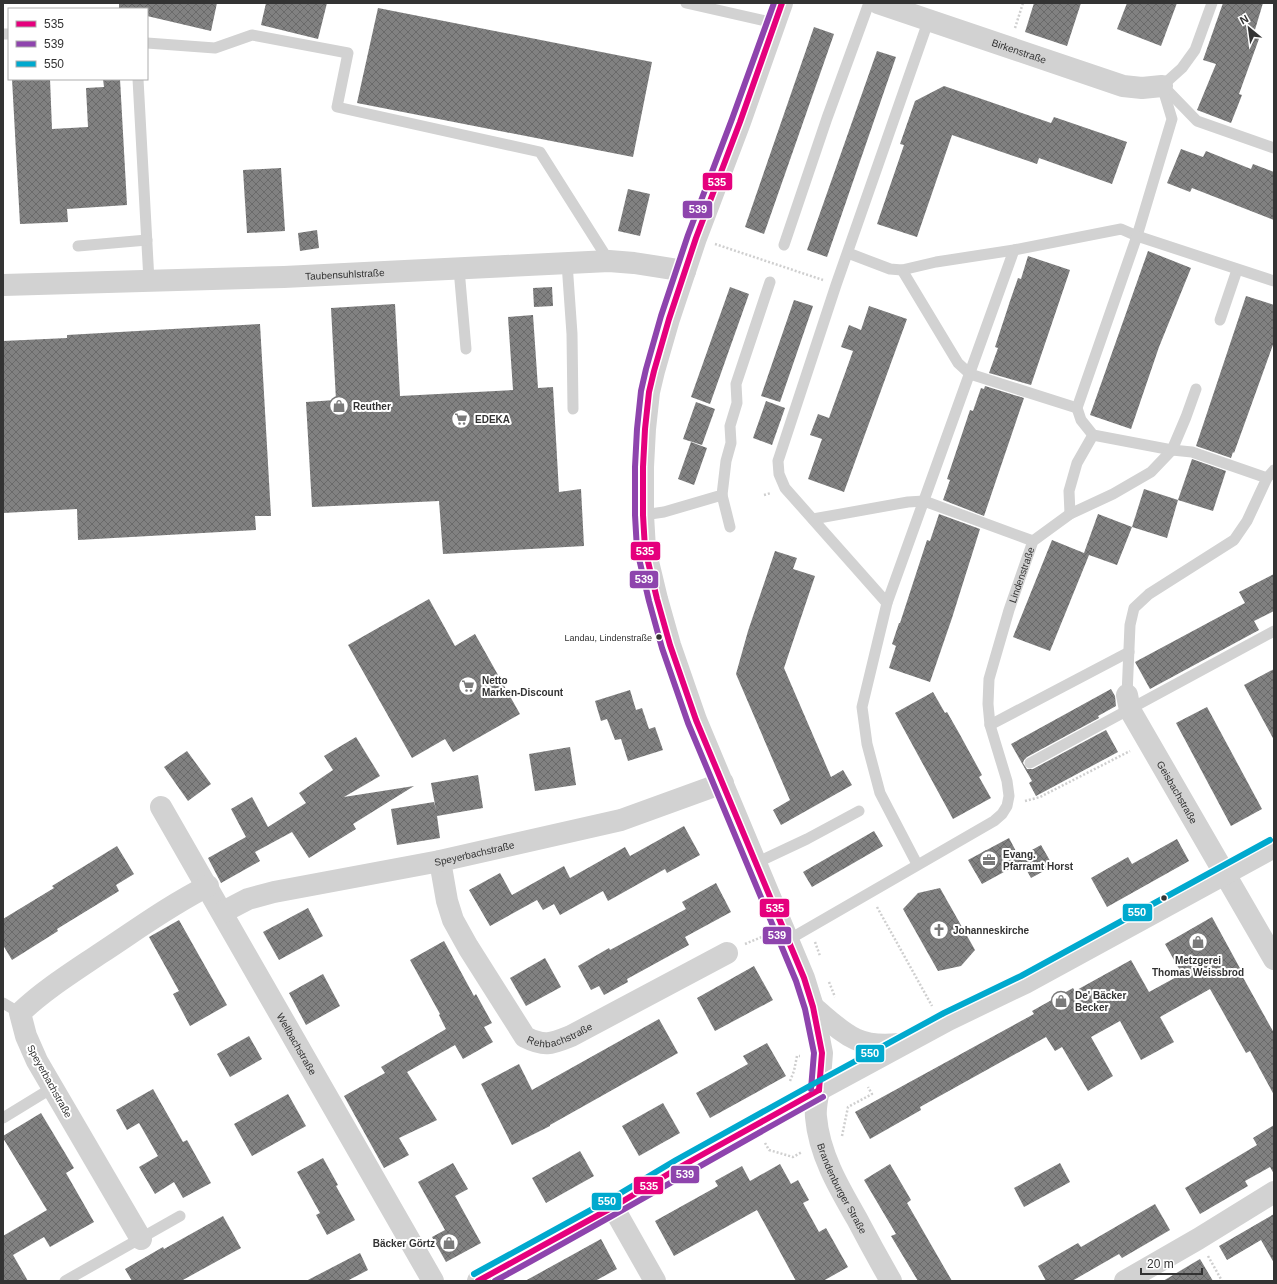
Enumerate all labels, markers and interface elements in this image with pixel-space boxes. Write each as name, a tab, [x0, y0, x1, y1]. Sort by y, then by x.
legend	[8, 8, 148, 80]
north arrow	[1229, 8, 1269, 48]
text: N	[1238, 12, 1251, 26]
text: 535	[44, 17, 64, 31]
text: 539	[44, 37, 64, 51]
street label: Birkenstraße	[990, 37, 1048, 66]
text: 550	[44, 57, 64, 71]
line badge: 535	[702, 172, 733, 191]
text: 535	[708, 176, 726, 188]
line badge: 539	[682, 200, 713, 219]
text: 539	[689, 203, 707, 215]
street label: Taubensuhlstraße	[305, 267, 385, 282]
shop icon: Reuther	[328, 395, 350, 417]
place label: Reuther	[353, 401, 391, 412]
supermarket icon: EDEKA	[450, 408, 472, 430]
place label: EDEKA	[475, 414, 510, 425]
line badge: 535	[630, 541, 661, 561]
text: 535	[636, 545, 654, 557]
street label: Lindenstraße	[1007, 545, 1037, 604]
line badge: 539	[629, 570, 659, 589]
text: 539	[635, 573, 653, 585]
marker: Landau, Lindenstraße	[654, 632, 664, 642]
place label: Landau, Lindenstraße	[564, 633, 652, 643]
supermarket icon: Netto Marken-Discount	[457, 675, 479, 697]
place label: Netto Marken-Discount	[482, 675, 564, 698]
street label: Geisbachstraße	[1155, 759, 1200, 826]
street label: Speyerbachstraße	[433, 839, 516, 868]
office icon: Evang. Pfarramt Horst	[978, 849, 1000, 871]
place label: Evang. Pfarramt Horst	[1003, 849, 1074, 872]
unlabelled marker	[1159, 893, 1169, 903]
line badge: 535	[759, 898, 790, 918]
text: 535	[766, 902, 784, 914]
line badge: 550	[1122, 903, 1153, 922]
text: 550	[1128, 906, 1146, 918]
church icon: Johanneskirche	[928, 919, 950, 941]
place label: Johanneskirche	[953, 925, 1030, 936]
line badge: 539	[762, 926, 792, 945]
text: 539	[768, 929, 786, 941]
shop icon: Metzgerei Thomas Weissbrod	[1187, 931, 1209, 953]
place label: Metzgerei Thomas Weissbrod	[1152, 955, 1244, 978]
shop icon: De' Bäcker Becker	[1050, 990, 1072, 1012]
place label: De' Bäcker Becker	[1075, 990, 1126, 1013]
street label: Wellbachstraße	[274, 1011, 319, 1077]
street label: Rehbachstraße	[525, 1021, 594, 1049]
street label: Speyerbachstraße	[25, 1043, 74, 1120]
line badge: 550	[855, 1044, 885, 1063]
text: 550	[861, 1047, 879, 1059]
street label: Brandenburger Straße	[815, 1142, 869, 1236]
line badge: 539	[670, 1165, 700, 1184]
text: 539	[676, 1168, 694, 1180]
line badge: 535	[633, 1176, 664, 1195]
text: 535	[640, 1180, 658, 1192]
line badge: 550	[591, 1192, 622, 1211]
text: 550	[598, 1195, 616, 1207]
shop icon: Bäcker Görtz	[438, 1232, 460, 1254]
place label: Bäcker Görtz	[373, 1238, 435, 1249]
scale bar	[1141, 1250, 1202, 1276]
text: 20 m	[1147, 1257, 1174, 1271]

